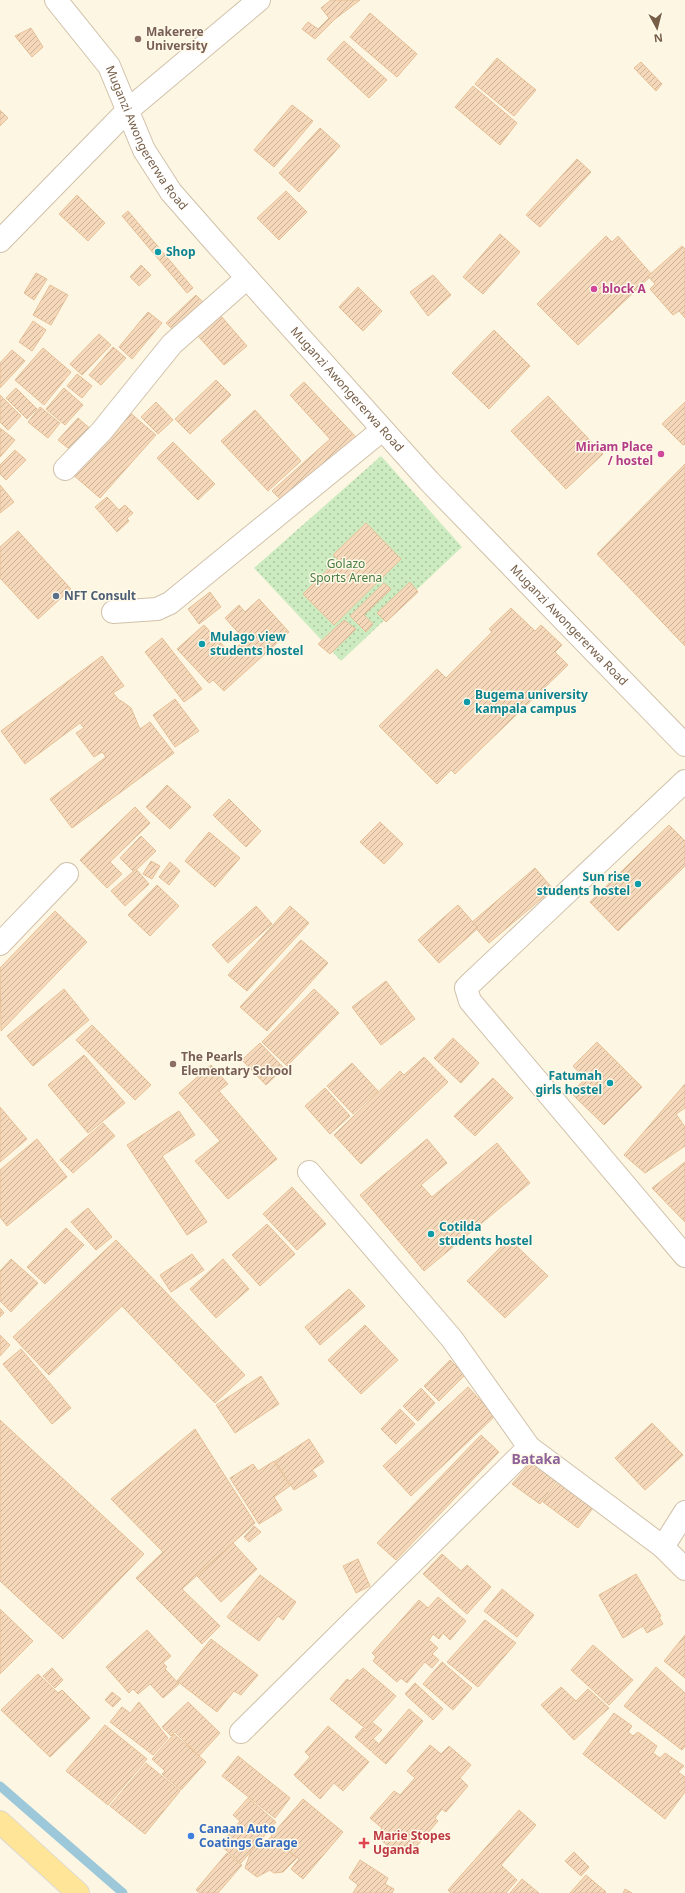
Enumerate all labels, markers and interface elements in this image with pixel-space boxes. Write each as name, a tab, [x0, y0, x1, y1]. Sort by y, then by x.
north arrow	[637, 8, 677, 48]
place label: Makerere University	[146, 23, 208, 54]
text: N	[653, 30, 664, 46]
marker: Makerere University	[133, 34, 143, 44]
street label: Muganzi Awongererwa Road	[102, 63, 192, 214]
place label: Shop	[166, 243, 196, 260]
marker: Shop	[153, 247, 163, 257]
place label: block A	[602, 280, 646, 297]
marker: block A	[589, 284, 599, 294]
street label: Muganzi Awongererwa Road	[287, 323, 408, 455]
place label: Miriam Place / hostel	[576, 438, 653, 469]
marker: Miriam Place / hostel	[656, 449, 666, 459]
park label: Golazo Sports Arena	[310, 555, 382, 586]
street label: Muganzi Awongererwa Road	[507, 561, 632, 689]
place label: NFT Consult	[64, 587, 136, 604]
marker: NFT Consult	[51, 591, 61, 601]
place label: Mulago view students hostel	[210, 628, 303, 659]
marker: Mulago view students hostel	[197, 639, 207, 649]
place label: Bugema university kampala campus	[475, 686, 588, 717]
marker: Bugema university kampala campus	[462, 697, 472, 707]
place label: Sun rise students hostel	[537, 868, 630, 899]
marker: Sun rise students hostel	[633, 879, 643, 889]
place label: The Pearls Elementary School	[181, 1048, 292, 1079]
marker: The Pearls Elementary School	[168, 1059, 178, 1069]
place label: Fatumah girls hostel	[535, 1067, 602, 1098]
marker: Fatumah girls hostel	[605, 1078, 615, 1088]
place label: Cotilda students hostel	[439, 1218, 532, 1249]
marker: Cotilda students hostel	[426, 1229, 436, 1239]
district label: Bataka	[511, 1449, 561, 1468]
place label: Canaan Auto Coatings Garage	[199, 1820, 298, 1851]
place label: Marie Stopes Uganda	[373, 1827, 451, 1858]
marker: Canaan Auto Coatings Garage	[186, 1831, 196, 1841]
marker: Marie Stopes Uganda	[358, 1837, 370, 1849]

